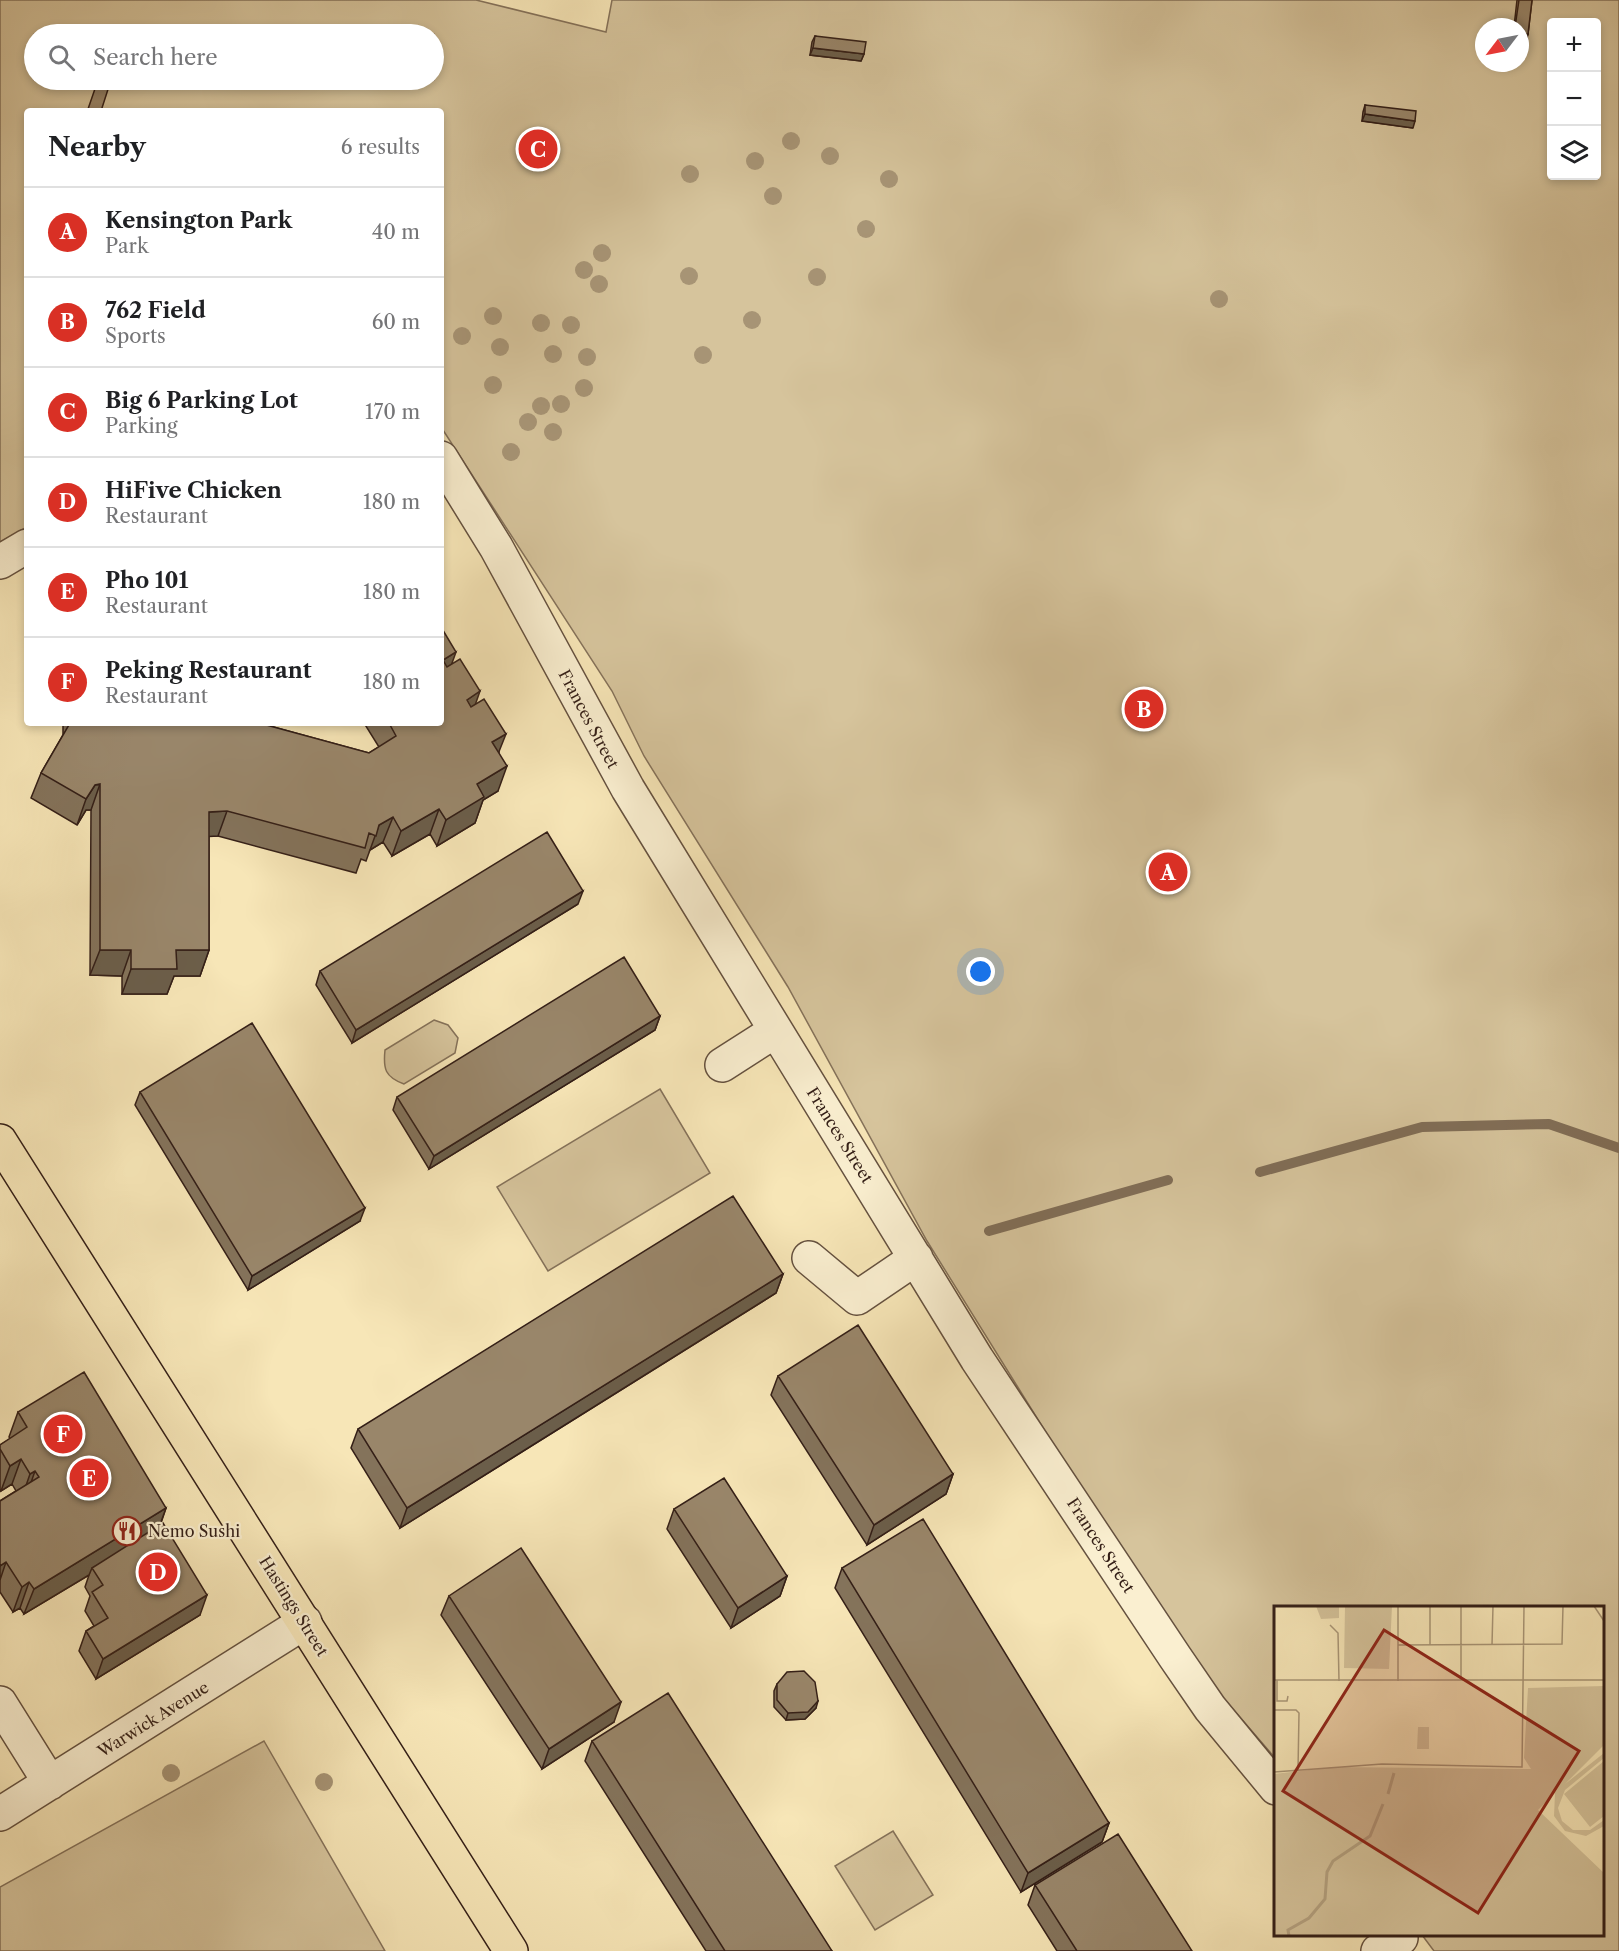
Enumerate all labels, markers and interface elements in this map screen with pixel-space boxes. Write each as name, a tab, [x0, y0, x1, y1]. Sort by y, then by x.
north arrow	[1475, 18, 1529, 72]
map controls	[1547, 18, 1601, 180]
button: +	[1547, 18, 1601, 72]
search box	[24, 24, 444, 90]
icon: search	[45, 41, 78, 74]
text: Search here	[93, 44, 218, 71]
button: −	[1547, 72, 1601, 126]
pin: C	[518, 126, 558, 172]
button: layers	[1547, 126, 1601, 180]
text: Nearby	[48, 131, 146, 163]
text: 6 results	[341, 135, 420, 159]
text: Kensington Park	[105, 207, 292, 234]
text: A	[60, 220, 75, 244]
text: 40 m	[372, 220, 420, 244]
text: Park	[105, 234, 148, 258]
text: 762 Field	[105, 297, 206, 324]
text: B	[60, 310, 75, 334]
text: 60 m	[372, 310, 420, 334]
text: Sports	[105, 324, 166, 348]
text: Big 6 Parking Lot	[105, 387, 298, 414]
text: C	[59, 400, 76, 424]
text: 170 m	[365, 400, 420, 424]
text: Parking	[105, 414, 178, 438]
text: HiFive Chicken	[105, 477, 282, 504]
text: D	[59, 490, 76, 514]
text: 180 m	[363, 490, 420, 514]
text: Restaurant	[105, 504, 208, 528]
text: Pho 101	[105, 567, 188, 594]
text: E	[60, 580, 75, 604]
text: 180 m	[363, 580, 420, 604]
text: Restaurant	[105, 594, 208, 618]
text: Peking Restaurant	[105, 657, 312, 684]
street label: Frances Street	[554, 666, 624, 772]
text: F	[61, 670, 74, 694]
text: 180 m	[363, 670, 420, 694]
text: Restaurant	[105, 684, 208, 708]
pin: B	[1124, 686, 1164, 732]
pin: A	[1148, 850, 1188, 894]
your location	[966, 957, 995, 986]
street label: Frances Street	[803, 1083, 878, 1187]
pin: F	[44, 1412, 82, 1456]
pin: E	[70, 1456, 109, 1500]
street label: Frances Street	[1063, 1494, 1139, 1597]
restaurant icon: Nemo Sushi	[111, 1515, 143, 1547]
place label: Nemo Sushi	[148, 1521, 240, 1541]
pin: D	[138, 1550, 178, 1594]
street label: Hastings Street	[255, 1552, 333, 1660]
inset map	[1274, 1606, 1604, 1936]
street label: Warwick Avenue	[93, 1677, 212, 1762]

